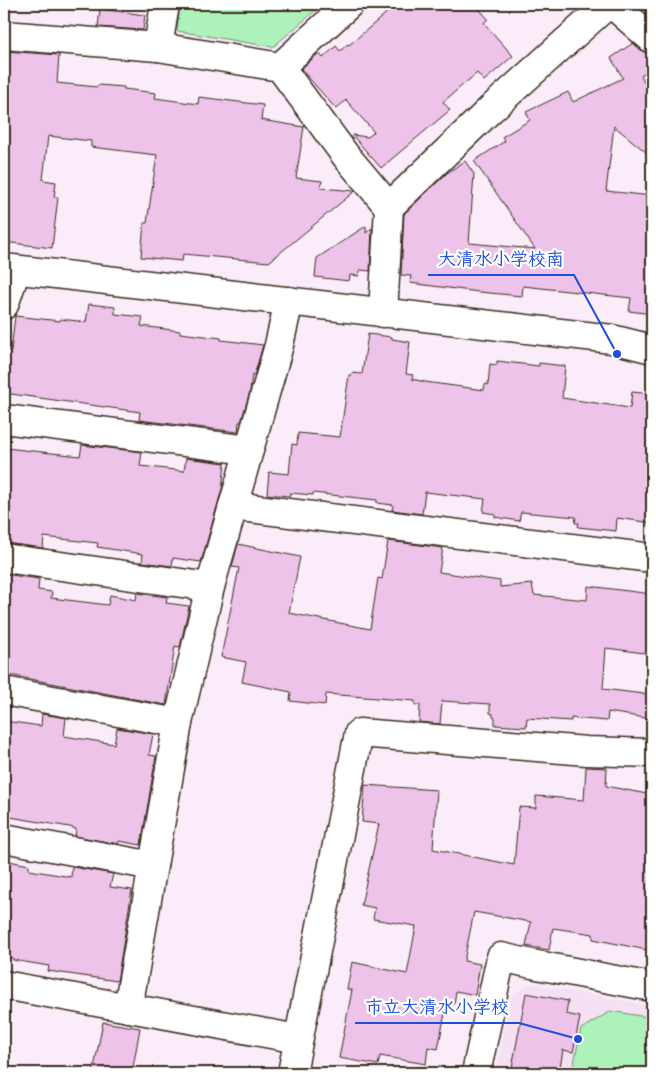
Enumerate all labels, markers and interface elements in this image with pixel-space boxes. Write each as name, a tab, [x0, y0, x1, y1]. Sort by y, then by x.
callout: 大清水小学校南	[428, 242, 574, 275]
text: 大清水小学校南	[438, 249, 564, 270]
callout: 市立大清水小学校	[355, 990, 519, 1023]
text: 市立大清水小学校	[365, 997, 509, 1018]

